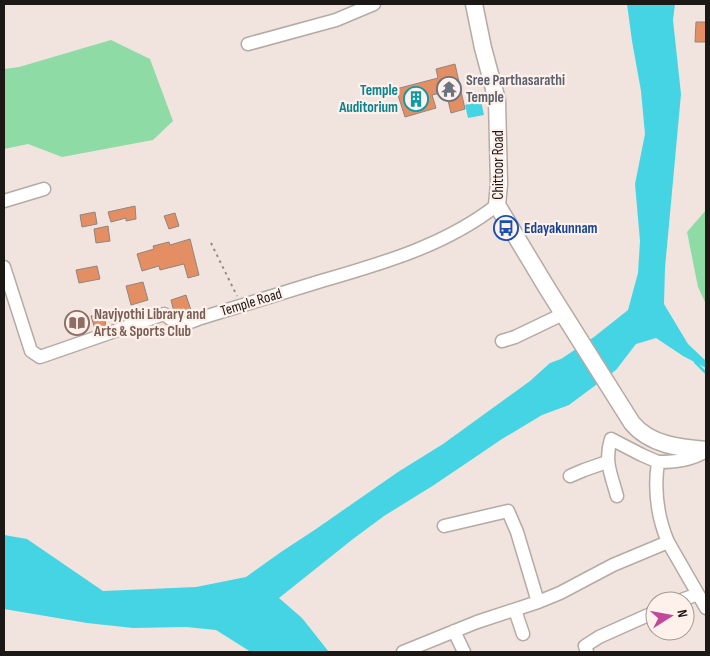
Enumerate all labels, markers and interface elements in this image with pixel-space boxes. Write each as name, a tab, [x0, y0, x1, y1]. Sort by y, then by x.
place label: Sree Parthasarathi Temple	[466, 71, 565, 107]
temple icon: Sree Parthasarathi Temple	[436, 76, 462, 102]
place label: Temple Auditorium	[338, 81, 398, 117]
building icon: Temple Auditorium	[403, 86, 429, 112]
street label: Chittoor Road	[489, 130, 508, 200]
bus stop icon: Edayakunnam	[493, 215, 519, 241]
place label: Edayakunnam	[524, 219, 598, 238]
street label: Temple Road	[218, 284, 284, 321]
place label: Navjyothi Library and Arts & Sports Club	[93, 305, 206, 341]
library icon: Navjyothi Library and Arts & Sports Club	[64, 310, 90, 336]
north arrow	[645, 591, 695, 641]
text: N	[673, 608, 691, 619]

